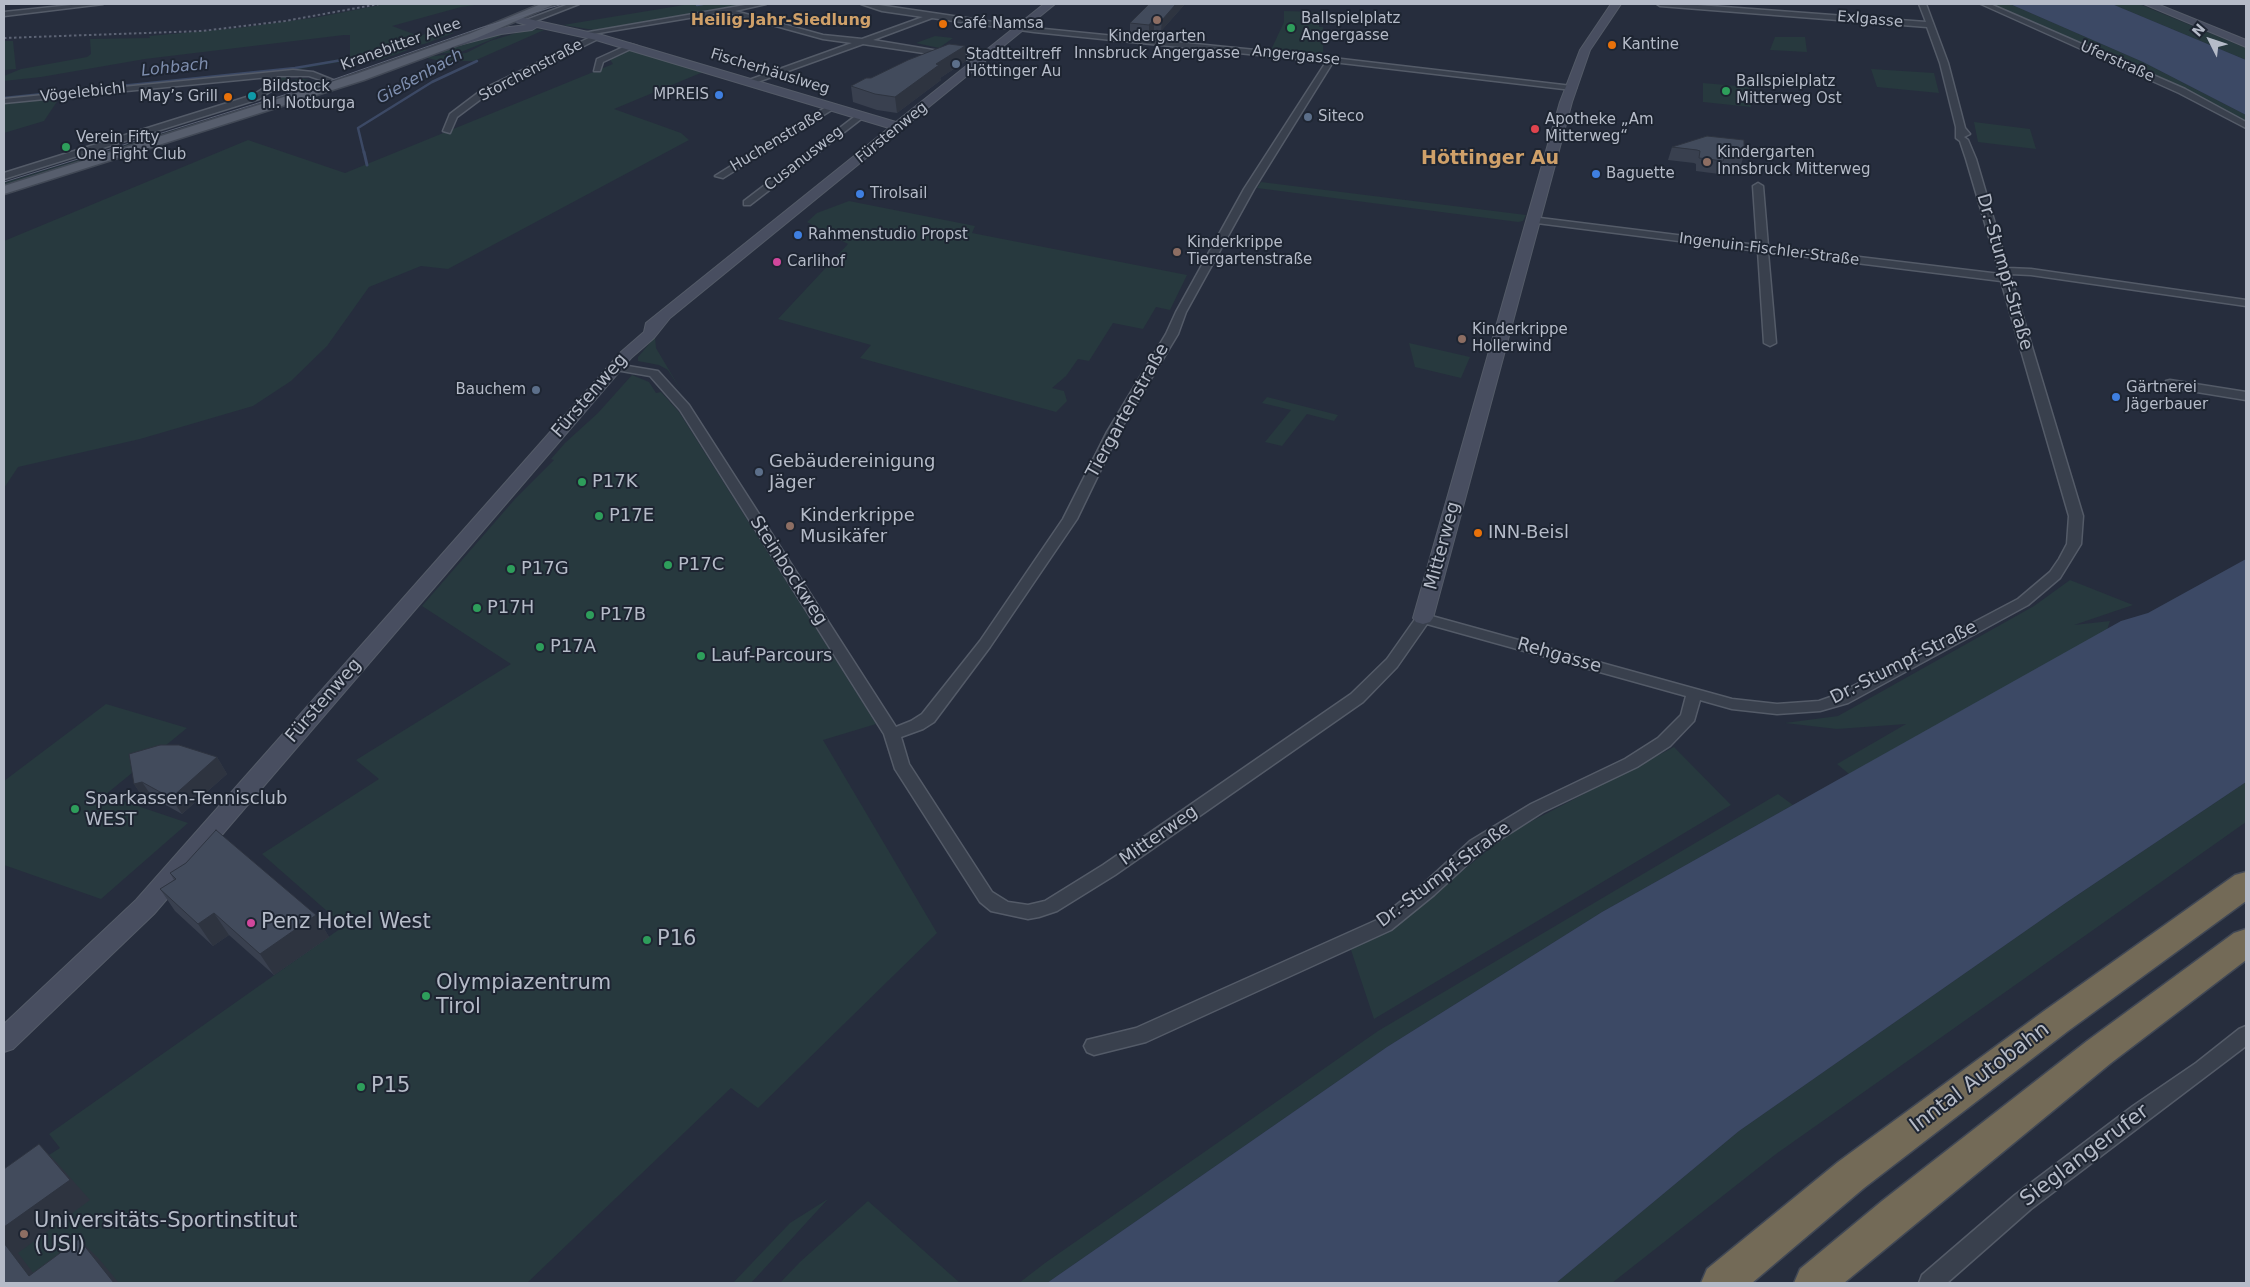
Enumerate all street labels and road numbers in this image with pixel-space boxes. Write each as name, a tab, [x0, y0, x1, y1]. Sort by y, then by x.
street label: Exlgasse	[1836, 8, 1904, 32]
street label: Kranebitter Allee	[338, 15, 464, 75]
street label: Storchenstraße	[476, 36, 586, 106]
street label: Uferstraße	[2077, 38, 2157, 86]
street label: Angergasse	[1251, 42, 1341, 70]
street label: Fischerhäuslweg	[708, 45, 832, 99]
street label: Vögelebichl	[39, 80, 127, 106]
street label: Fürstenweg	[853, 99, 931, 167]
street label: Huchenstraße	[727, 106, 827, 176]
street label: Cusanusweg	[761, 123, 847, 195]
street label: Dr.-Stumpf-Straße	[1971, 191, 2037, 353]
street label: Ingenuin-Fischler-Straße	[1678, 230, 1860, 270]
street label: Tiergartenstraße	[1082, 340, 1174, 482]
street label: Fürstenweg	[548, 350, 632, 442]
street label: Mitterweg	[1421, 500, 1465, 592]
street label: Steinbockweg	[745, 512, 831, 630]
street label: Dr.-Stumpf-Straße	[1827, 617, 1981, 709]
street label: Rehgasse	[1514, 634, 1604, 678]
street label: Fürstenweg	[282, 655, 366, 747]
street label: Mitterweg	[1116, 801, 1202, 871]
street label: Dr.-Stumpf-Straße	[1373, 818, 1515, 932]
street label: Inntal Autobahn	[1905, 1017, 2055, 1139]
street label: Sieglangerufer	[2016, 1099, 2154, 1213]

